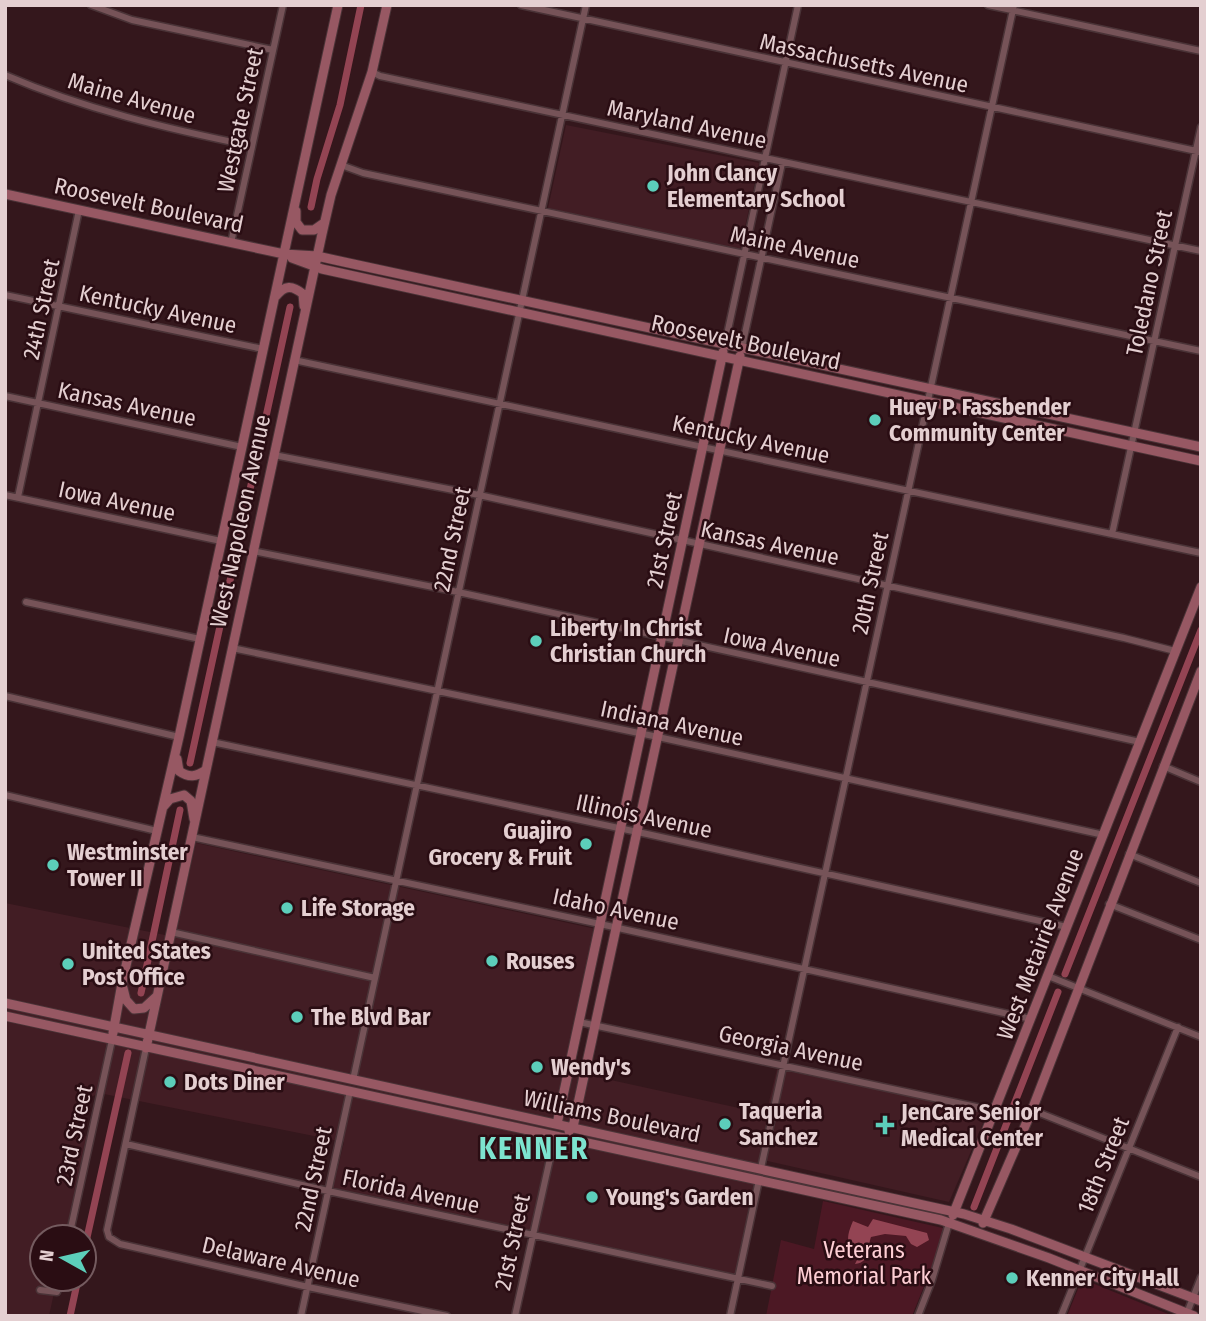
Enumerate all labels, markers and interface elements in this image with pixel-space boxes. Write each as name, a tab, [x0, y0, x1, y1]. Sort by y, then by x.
street label: Massachusetts Avenue	[757, 27, 971, 99]
street label: Westgate Street	[211, 44, 269, 195]
street label: Maine Avenue	[65, 66, 199, 130]
street label: Maryland Avenue	[605, 93, 769, 155]
place label: John Clancy Elementary School	[666, 159, 846, 213]
street label: Roosevelt Boulevard	[52, 171, 246, 239]
marker: John Clancy Elementary School	[645, 178, 661, 194]
street label: Toledano Street	[1120, 207, 1178, 359]
street label: Maine Avenue	[728, 220, 862, 274]
street label: 24th Street	[17, 256, 65, 362]
street label: Kentucky Avenue	[77, 279, 239, 339]
street label: Roosevelt Boulevard	[649, 308, 843, 376]
street label: Kansas Avenue	[55, 376, 199, 432]
place label: Huey P. Fassbender Community Center	[889, 393, 1071, 447]
street label: Kentucky Avenue	[670, 409, 832, 469]
street label: West Napoleon Avenue	[204, 412, 276, 630]
marker: Huey P. Fassbender Community Center	[867, 412, 883, 428]
street label: Iowa Avenue	[56, 475, 178, 527]
street label: 22nd Street	[427, 483, 477, 594]
street label: 21st Street	[640, 489, 688, 591]
street label: Kansas Avenue	[698, 515, 842, 571]
street label: 20th Street	[846, 529, 895, 637]
place label: Liberty In Christ Christian Church	[550, 614, 706, 668]
street label: Iowa Avenue	[721, 621, 843, 673]
marker: Liberty In Christ Christian Church	[528, 633, 544, 649]
street label: Indiana Avenue	[598, 694, 746, 752]
street label: Illinois Avenue	[573, 788, 715, 844]
place label: Guajiro Grocery & Fruit	[429, 817, 573, 871]
marker: Guajiro Grocery & Fruit	[578, 836, 594, 852]
place label: Westminster Tower II	[67, 838, 188, 892]
street label: West Metairie Avenue	[991, 844, 1089, 1044]
marker: Westminster Tower II	[45, 857, 61, 873]
street label: Idaho Avenue	[550, 882, 682, 936]
place label: Life Storage	[301, 894, 415, 922]
marker: Life Storage	[279, 900, 295, 916]
place label: United States Post Office	[82, 937, 211, 991]
place label: Rouses	[506, 947, 575, 975]
marker: Rouses	[484, 953, 500, 969]
marker: United States Post Office	[60, 956, 76, 972]
place label: The Blvd Bar	[311, 1003, 431, 1031]
marker: The Blvd Bar	[289, 1009, 305, 1025]
street label: Georgia Avenue	[716, 1019, 866, 1077]
place label: Wendy's	[551, 1053, 631, 1081]
marker: Wendy's	[529, 1059, 545, 1075]
place label: Dots Diner	[184, 1068, 285, 1096]
marker: Dots Diner	[162, 1074, 178, 1090]
street label: 23rd Street	[50, 1082, 98, 1188]
street label: Williams Boulevard	[521, 1084, 703, 1148]
place label: Taqueria Sanchez	[739, 1097, 823, 1151]
place label: JenCare Senior Medical Center	[900, 1098, 1043, 1152]
street label: 18th Street	[1071, 1112, 1135, 1218]
marker: JenCare Senior Medical Center	[875, 1115, 895, 1135]
marker: Taqueria Sanchez	[717, 1116, 733, 1132]
street label: 22nd Street	[288, 1123, 338, 1234]
district label: KENNER	[479, 1131, 589, 1167]
street label: Florida Avenue	[340, 1163, 482, 1219]
place label: Young's Garden	[605, 1183, 753, 1211]
marker: Young's Garden	[584, 1189, 600, 1205]
street label: 21st Street	[488, 1191, 536, 1293]
north arrow	[28, 1223, 98, 1293]
street label: Delaware Avenue	[199, 1230, 363, 1294]
park label: Veterans Memorial Park	[797, 1236, 932, 1290]
text: N	[34, 1248, 59, 1263]
place label: Kenner City Hall	[1026, 1264, 1180, 1292]
marker: Kenner City Hall	[1004, 1270, 1020, 1286]

